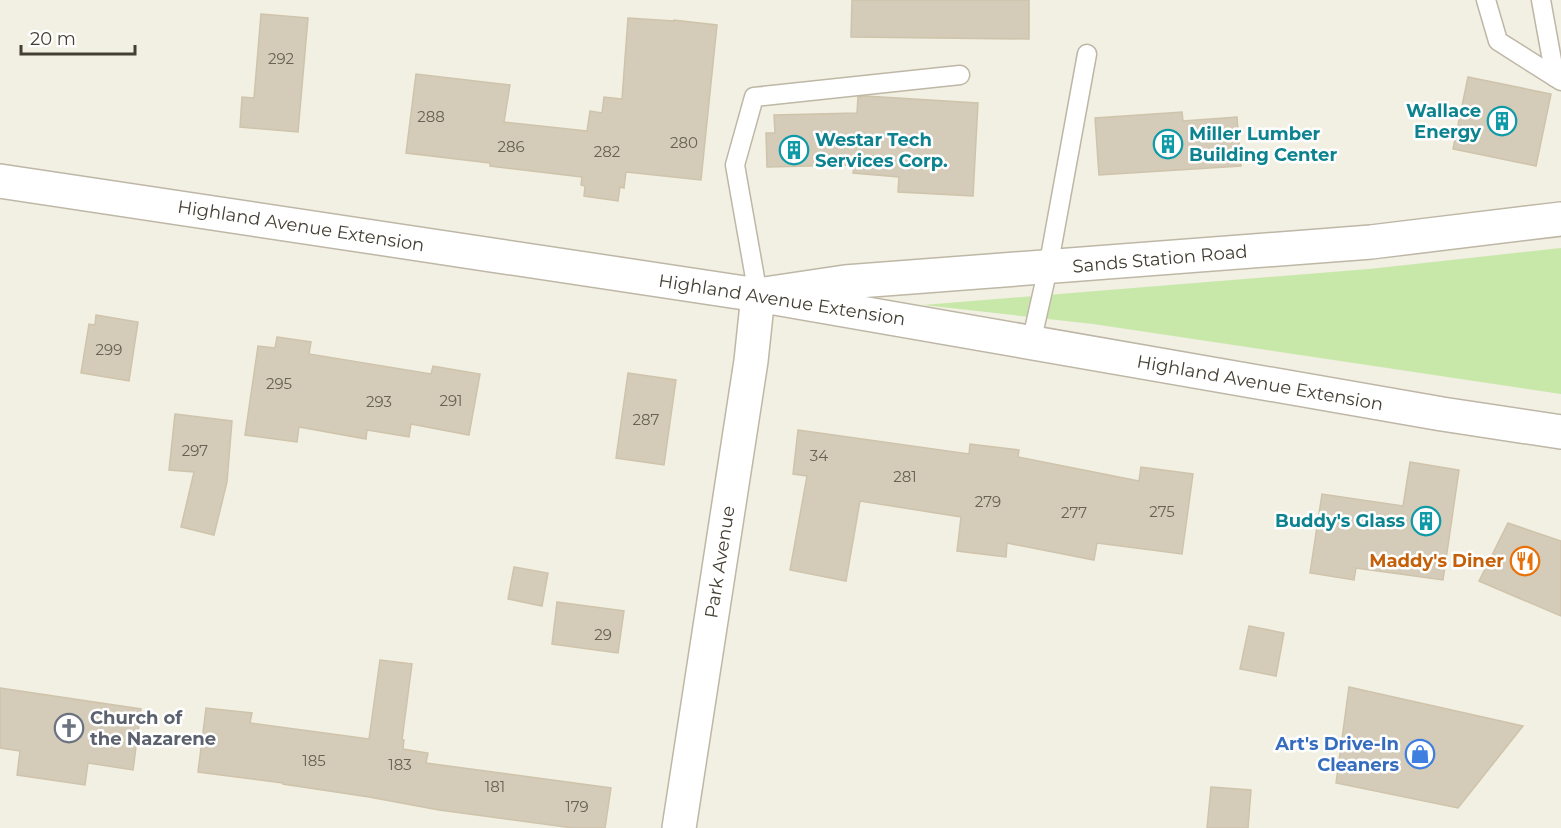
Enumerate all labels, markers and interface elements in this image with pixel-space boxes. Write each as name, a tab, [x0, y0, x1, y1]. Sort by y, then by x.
scale bar	[21, 18, 135, 56]
text: 20 m	[30, 28, 76, 50]
house number: 292	[268, 49, 294, 68]
place label: Wallace Energy	[1406, 100, 1481, 143]
building icon: Wallace Energy	[1486, 105, 1518, 137]
house number: 288	[417, 107, 445, 126]
place label: Miller Lumber Building Center	[1189, 123, 1337, 166]
building icon: Miller Lumber Building Center	[1152, 128, 1184, 160]
place label: Westar Tech Services Corp.	[815, 129, 948, 172]
house number: 280	[670, 133, 698, 152]
building icon: Westar Tech Services Corp.	[778, 134, 810, 166]
house number: 286	[497, 137, 525, 156]
house number: 282	[594, 142, 620, 161]
street label: Highland Avenue Extension	[176, 196, 426, 256]
street label: Sands Station Road	[1072, 240, 1248, 278]
street label: Highland Avenue Extension	[657, 270, 907, 330]
house number: 299	[96, 340, 122, 359]
street label: Highland Avenue Extension	[1135, 350, 1385, 416]
house number: 295	[266, 374, 292, 393]
house number: 291	[439, 391, 463, 410]
house number: 293	[366, 392, 392, 411]
house number: 287	[633, 410, 660, 429]
house number: 297	[182, 441, 208, 460]
house number: 34	[810, 446, 828, 465]
house number: 281	[893, 467, 917, 486]
house number: 279	[975, 492, 1001, 511]
house number: 275	[1149, 502, 1175, 521]
house number: 277	[1061, 503, 1087, 522]
street label: Park Avenue	[700, 504, 740, 620]
building icon: Buddy's Glass	[1410, 505, 1442, 537]
place label: Buddy's Glass	[1275, 510, 1405, 532]
restaurant icon: Maddy's Diner	[1509, 545, 1541, 577]
place label: Maddy's Diner	[1369, 550, 1504, 572]
house number: 29	[594, 625, 612, 644]
place label: Church of the Nazarene	[90, 707, 216, 750]
church icon: Church of the Nazarene	[53, 712, 85, 744]
place label: Art's Drive-In Cleaners	[1274, 733, 1399, 776]
shop icon: Art's Drive-In Cleaners	[1404, 738, 1436, 770]
house number: 185	[302, 751, 326, 770]
house number: 183	[388, 755, 412, 774]
house number: 181	[485, 777, 505, 796]
house number: 179	[565, 797, 589, 816]

